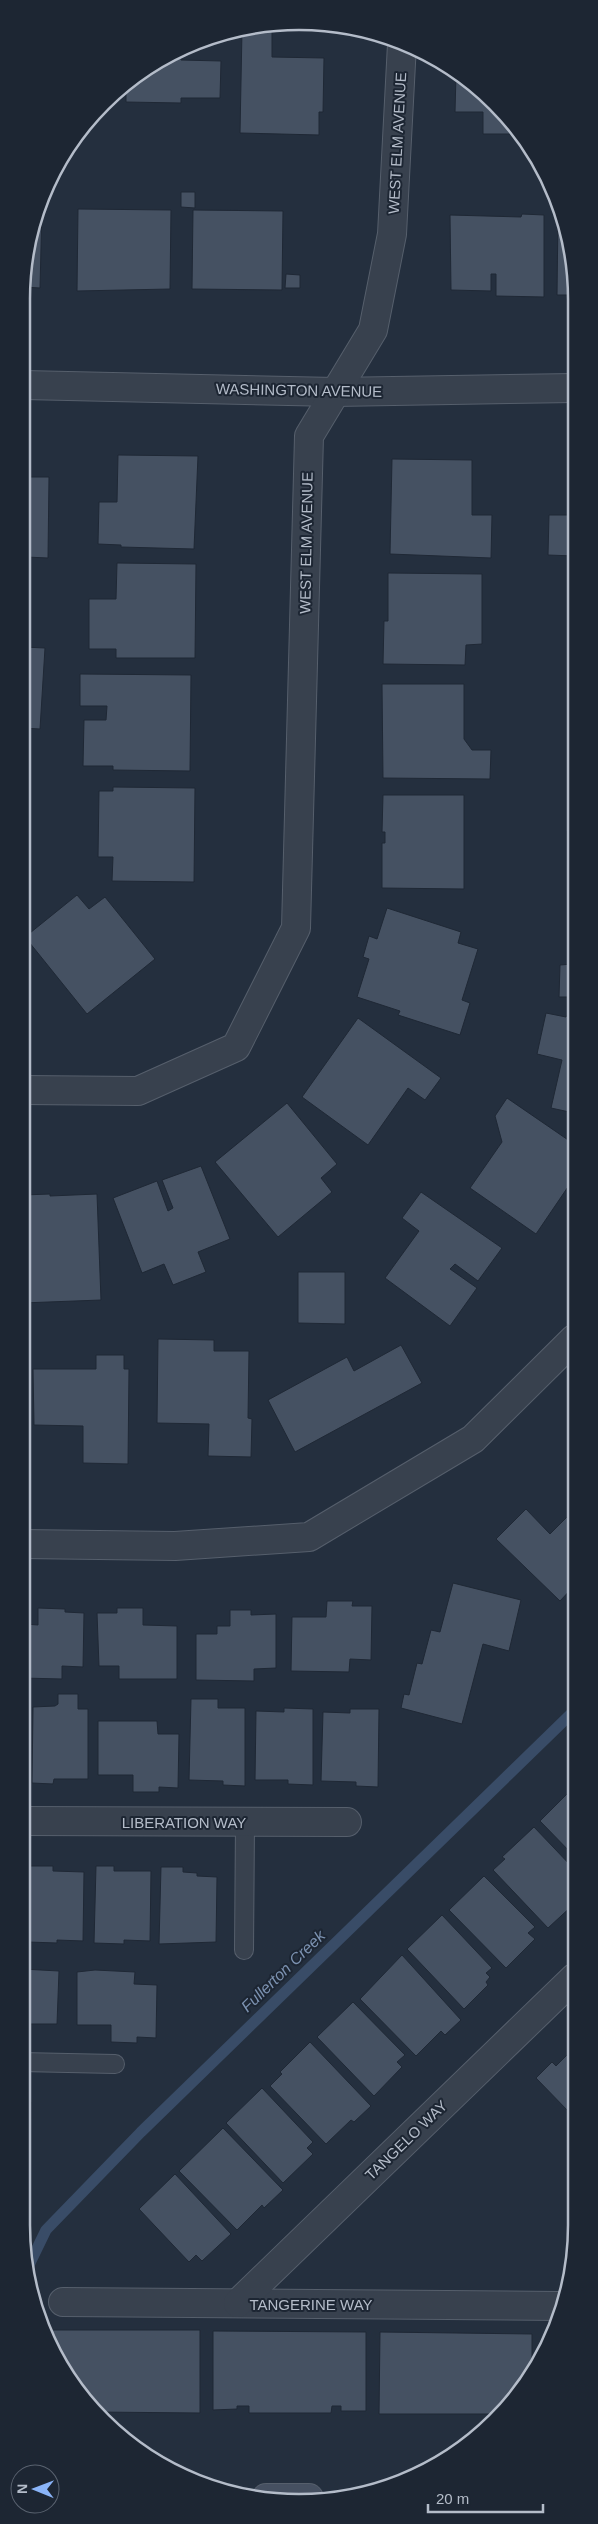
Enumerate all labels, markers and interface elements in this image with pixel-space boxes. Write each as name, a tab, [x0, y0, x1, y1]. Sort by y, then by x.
street label: WEST ELM AVENUE	[385, 72, 409, 214]
street label: WASHINGTON AVENUE	[216, 380, 382, 400]
street label: WEST ELM AVENUE	[296, 472, 316, 614]
street label: LIBERATION WAY	[122, 1814, 246, 1831]
water label: Fullerton Creek	[238, 1926, 329, 2015]
street label: TANGELO WAY	[362, 2097, 450, 2183]
street label: TANGERINE WAY	[249, 2296, 373, 2313]
north arrow	[10, 2464, 60, 2514]
scale bar	[428, 2482, 543, 2514]
text: N	[14, 2484, 30, 2494]
text: 20 m	[436, 2490, 469, 2507]

